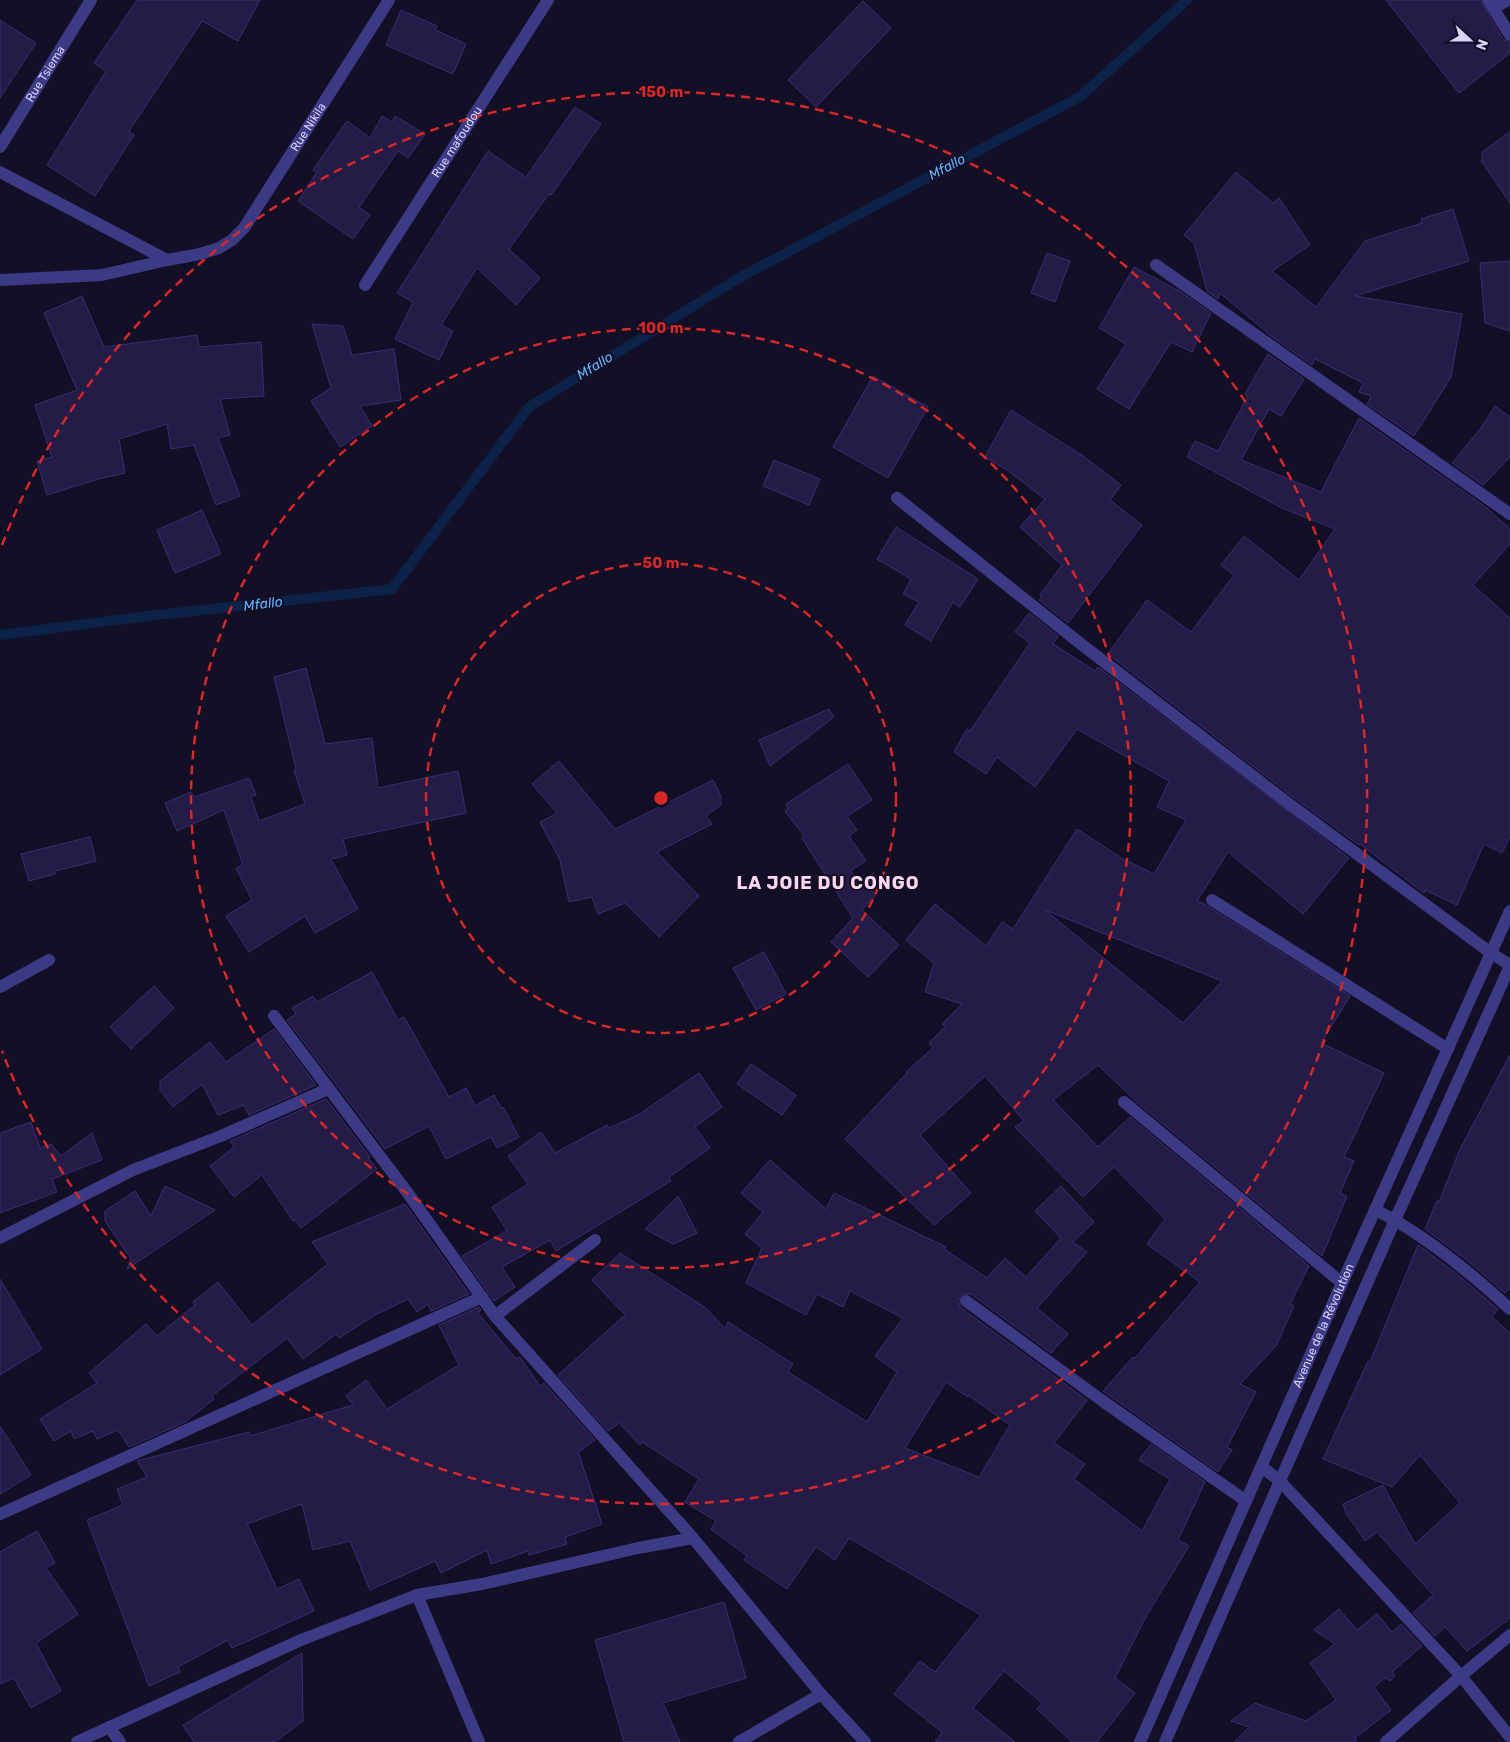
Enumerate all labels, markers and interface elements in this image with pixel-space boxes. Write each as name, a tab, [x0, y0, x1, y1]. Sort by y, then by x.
north arrow	[1445, 15, 1495, 65]
text: N	[1472, 37, 1491, 52]
street label: Rue Tsiema	[23, 43, 68, 105]
text: 150 m	[639, 83, 683, 101]
street label: Rue Nikila	[288, 100, 329, 154]
street label: Rue mafoudou	[429, 104, 485, 180]
water label: Mfallo	[926, 150, 968, 184]
text: 100 m	[639, 319, 683, 337]
water label: Mfallo	[574, 348, 616, 384]
text: 50 m	[643, 554, 679, 572]
water label: Mfallo	[242, 593, 284, 615]
centre of rings	[652, 789, 670, 807]
district label: LA JOIE DU CONGO	[736, 872, 920, 894]
street label: Avenue de la Révolution	[1290, 1261, 1357, 1390]

